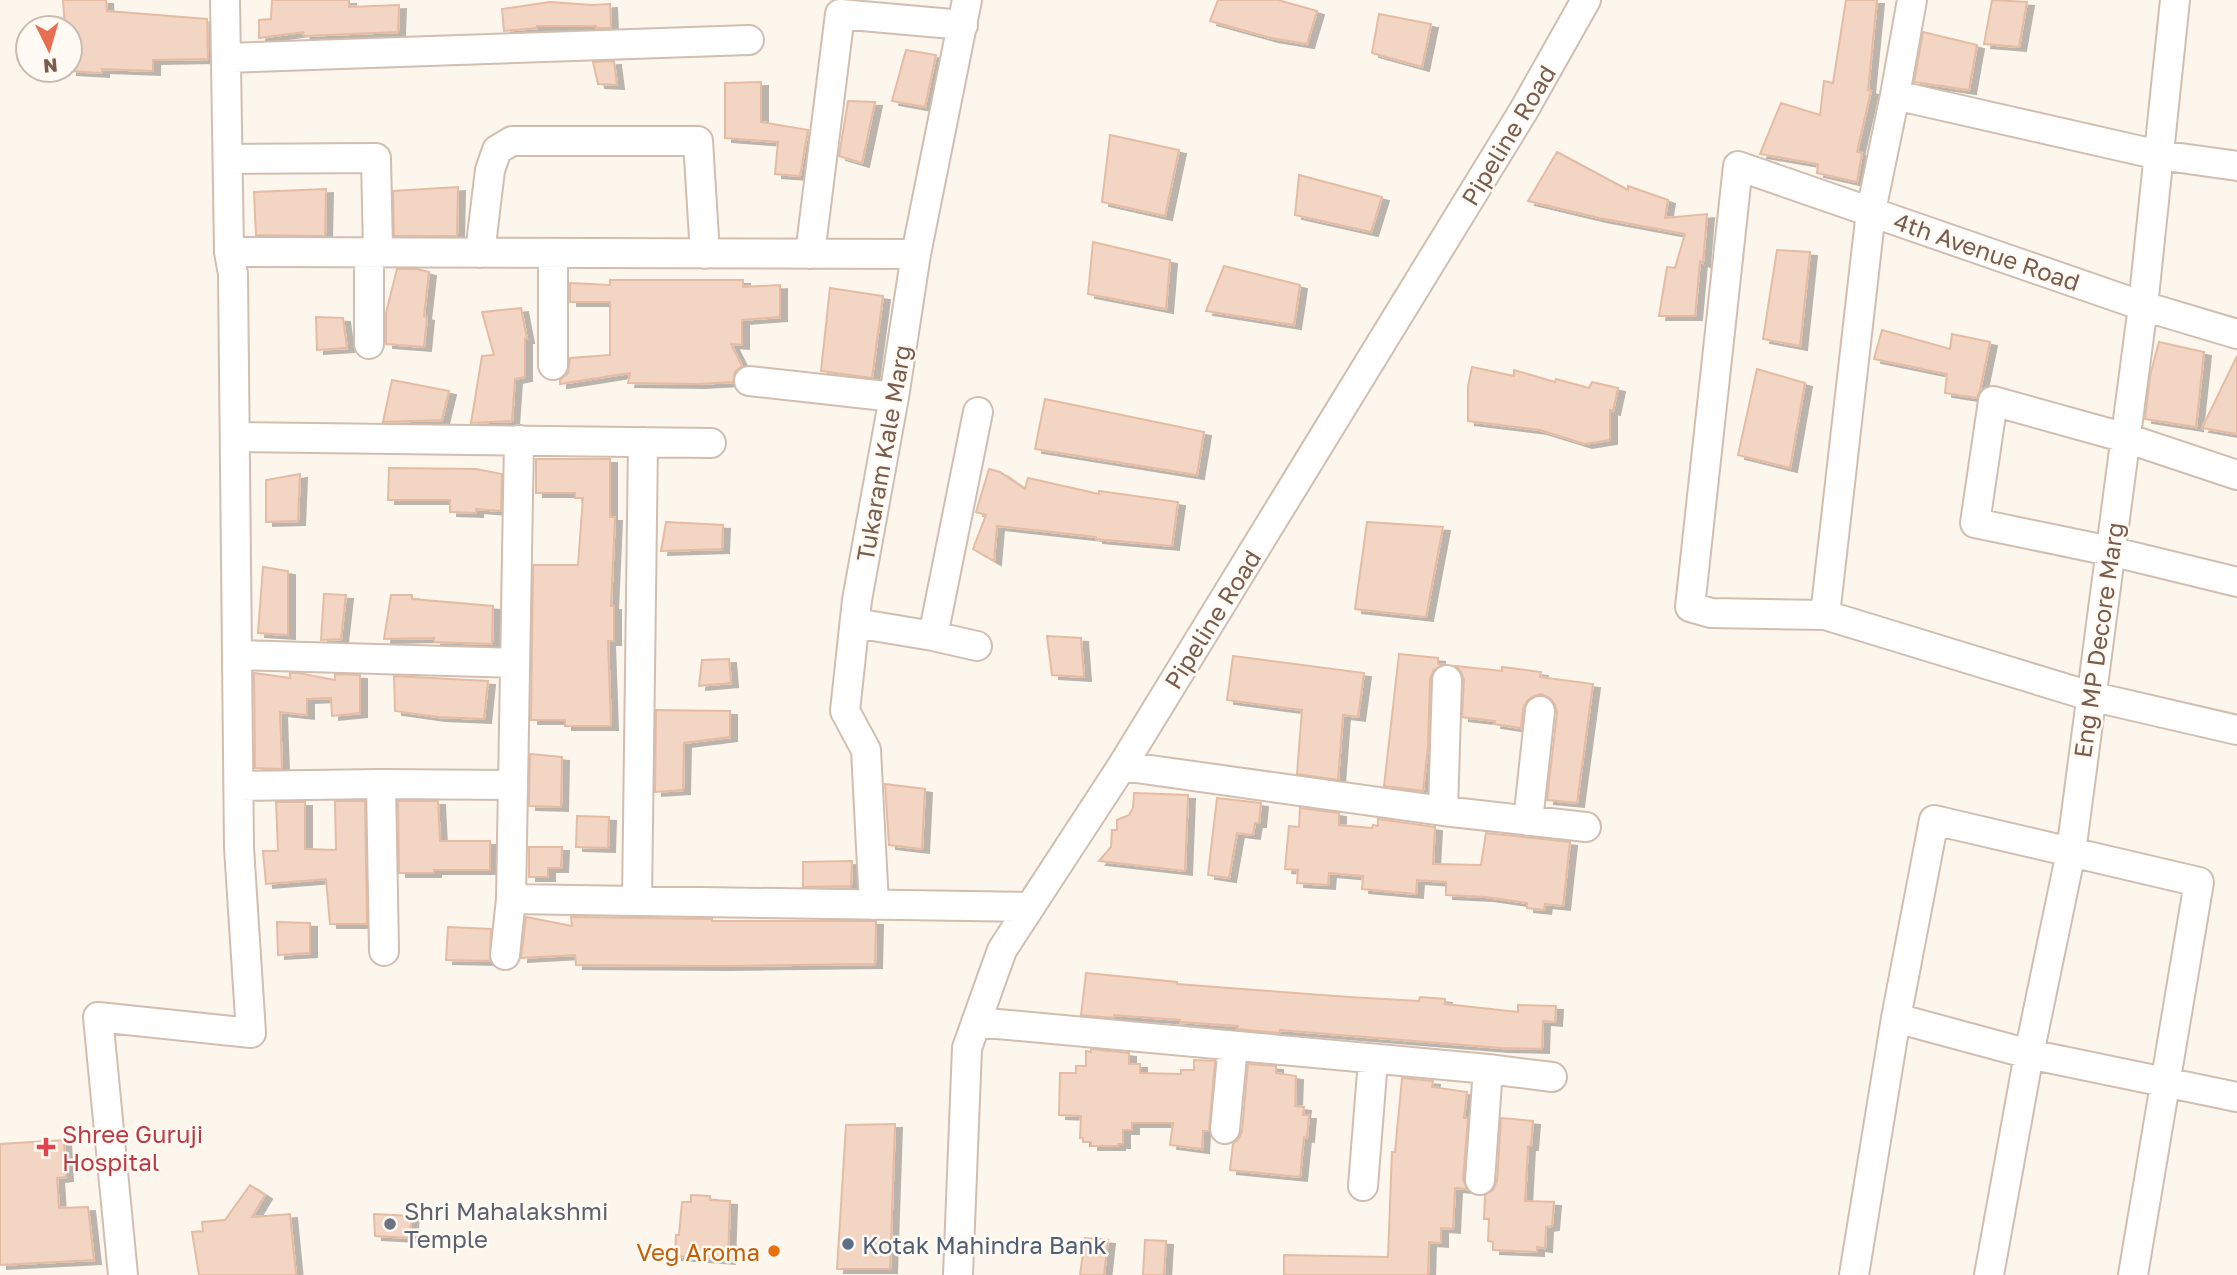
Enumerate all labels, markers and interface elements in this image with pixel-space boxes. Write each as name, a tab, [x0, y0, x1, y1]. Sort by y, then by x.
north arrow	[14, 14, 84, 84]
text: N	[42, 54, 59, 79]
street label: Pipeline Road	[1455, 60, 1561, 210]
street label: 4th Avenue Road	[1890, 206, 2084, 296]
street label: Tukaram Kale Marg	[850, 342, 916, 564]
street label: Eng MP Decore Marg	[2067, 520, 2129, 760]
street label: Pipeline Road	[1158, 544, 1266, 694]
place label: Shree Guruji Hospital	[62, 1119, 203, 1176]
marker: Shree Guruji Hospital	[36, 1137, 56, 1157]
place label: Shri Mahalakshmi Temple	[404, 1196, 608, 1253]
marker: Shri Mahalakshmi Temple	[382, 1216, 398, 1232]
place label: Kotak Mahindra Bank	[862, 1230, 1107, 1259]
marker: Kotak Mahindra Bank	[840, 1236, 856, 1252]
place label: Veg Aroma	[636, 1237, 760, 1266]
marker: Veg Aroma	[766, 1243, 782, 1259]

